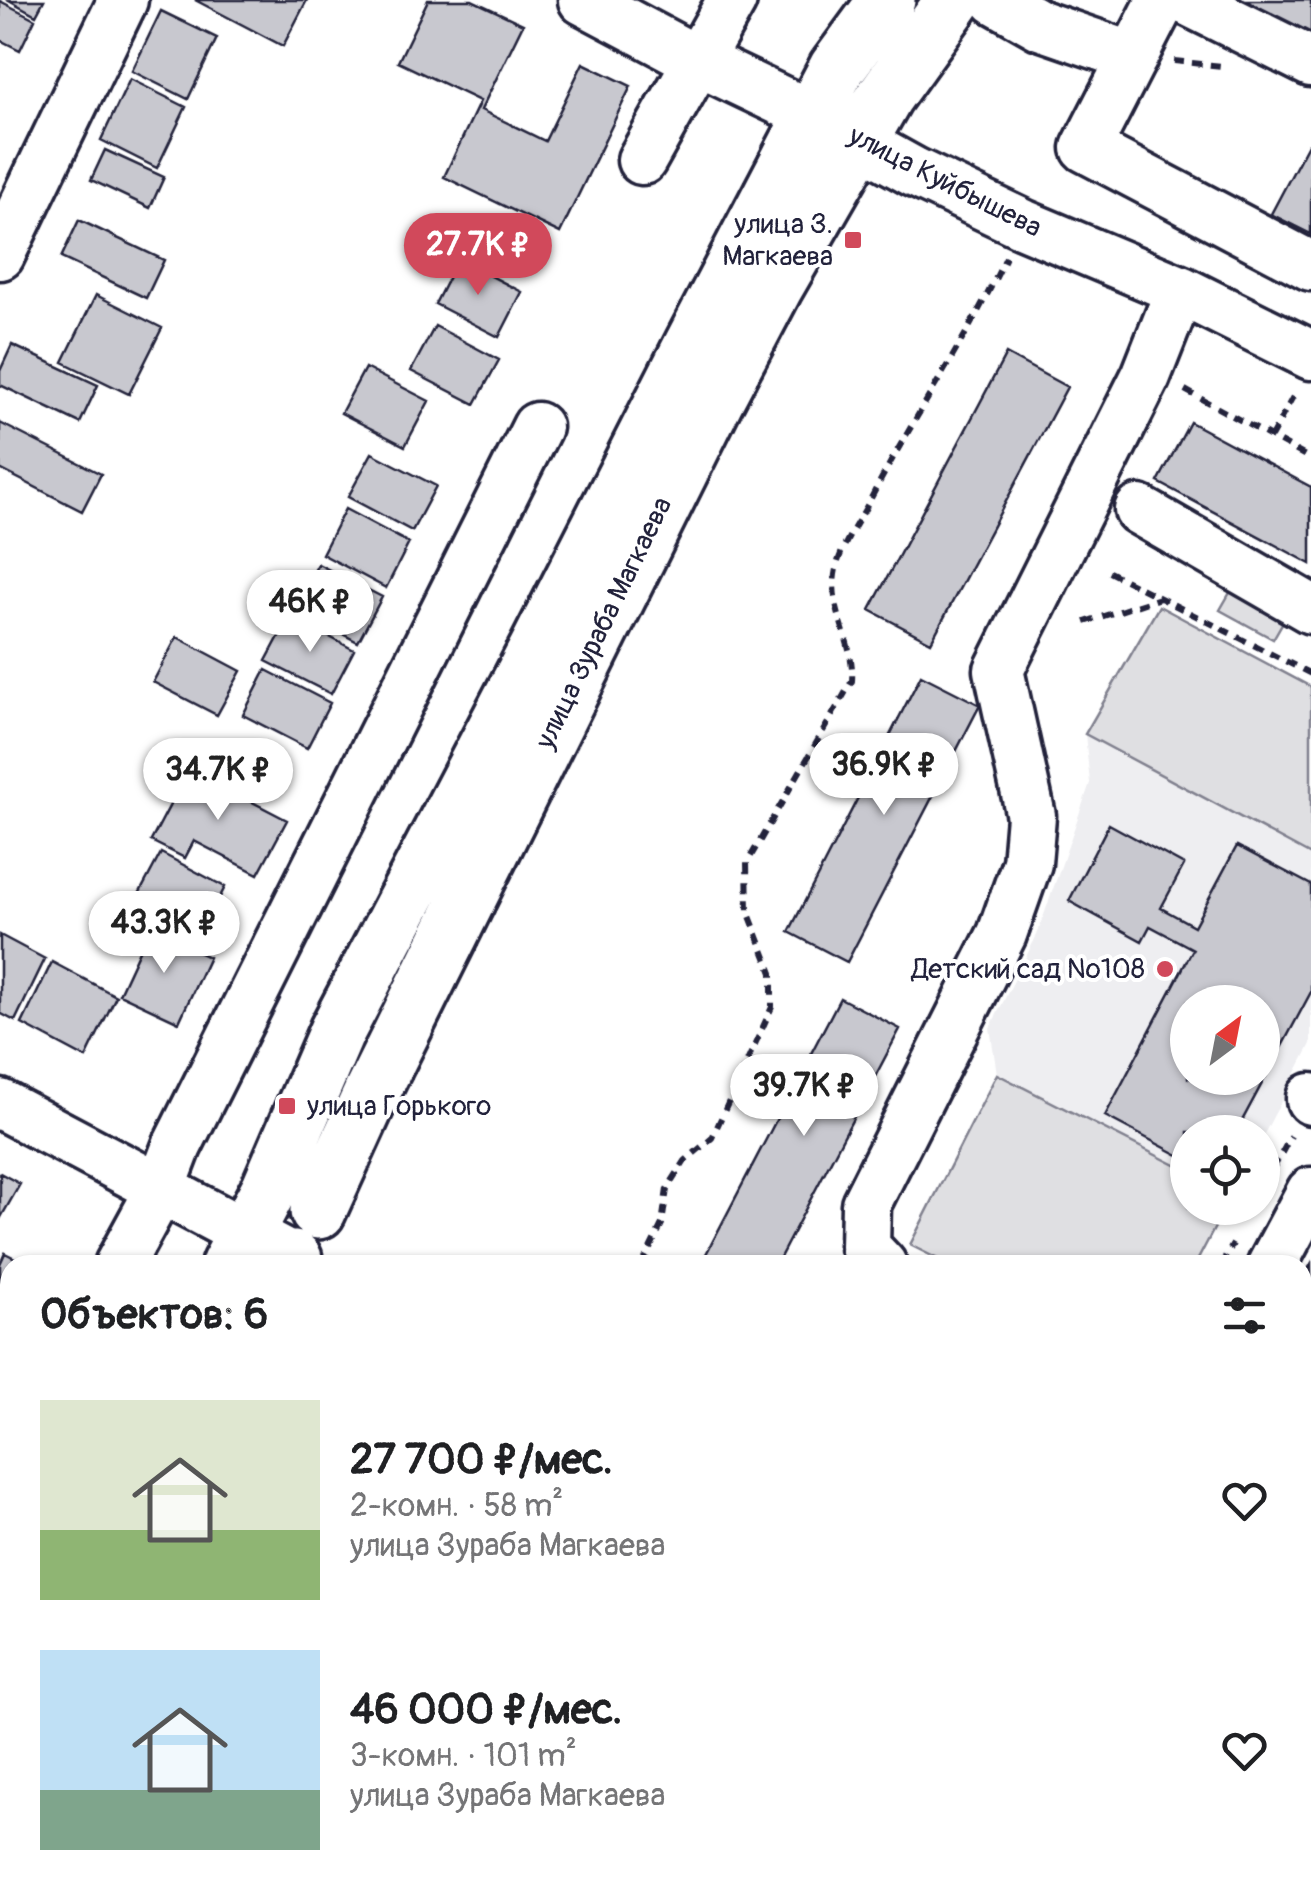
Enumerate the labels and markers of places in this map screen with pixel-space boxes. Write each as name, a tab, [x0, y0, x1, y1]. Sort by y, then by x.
place label: улица З. Магкаева	[722, 207, 833, 274]
pin: 27.7K ₽	[386, 213, 570, 298]
marker: улица З. Магкаева	[842, 229, 864, 251]
pin: 46K ₽	[240, 570, 380, 655]
pin: 36.9K ₽	[792, 733, 976, 818]
pin: 34.7K ₽	[126, 738, 310, 823]
pin: 43.3K ₽	[72, 891, 256, 976]
place label: Детский сад №108	[910, 952, 1145, 987]
marker: Детский сад №108	[1154, 958, 1176, 980]
pin: 39.7K ₽	[712, 1054, 896, 1139]
place label: улица Горького	[306, 1089, 491, 1124]
marker: улица Горького	[276, 1095, 298, 1117]

